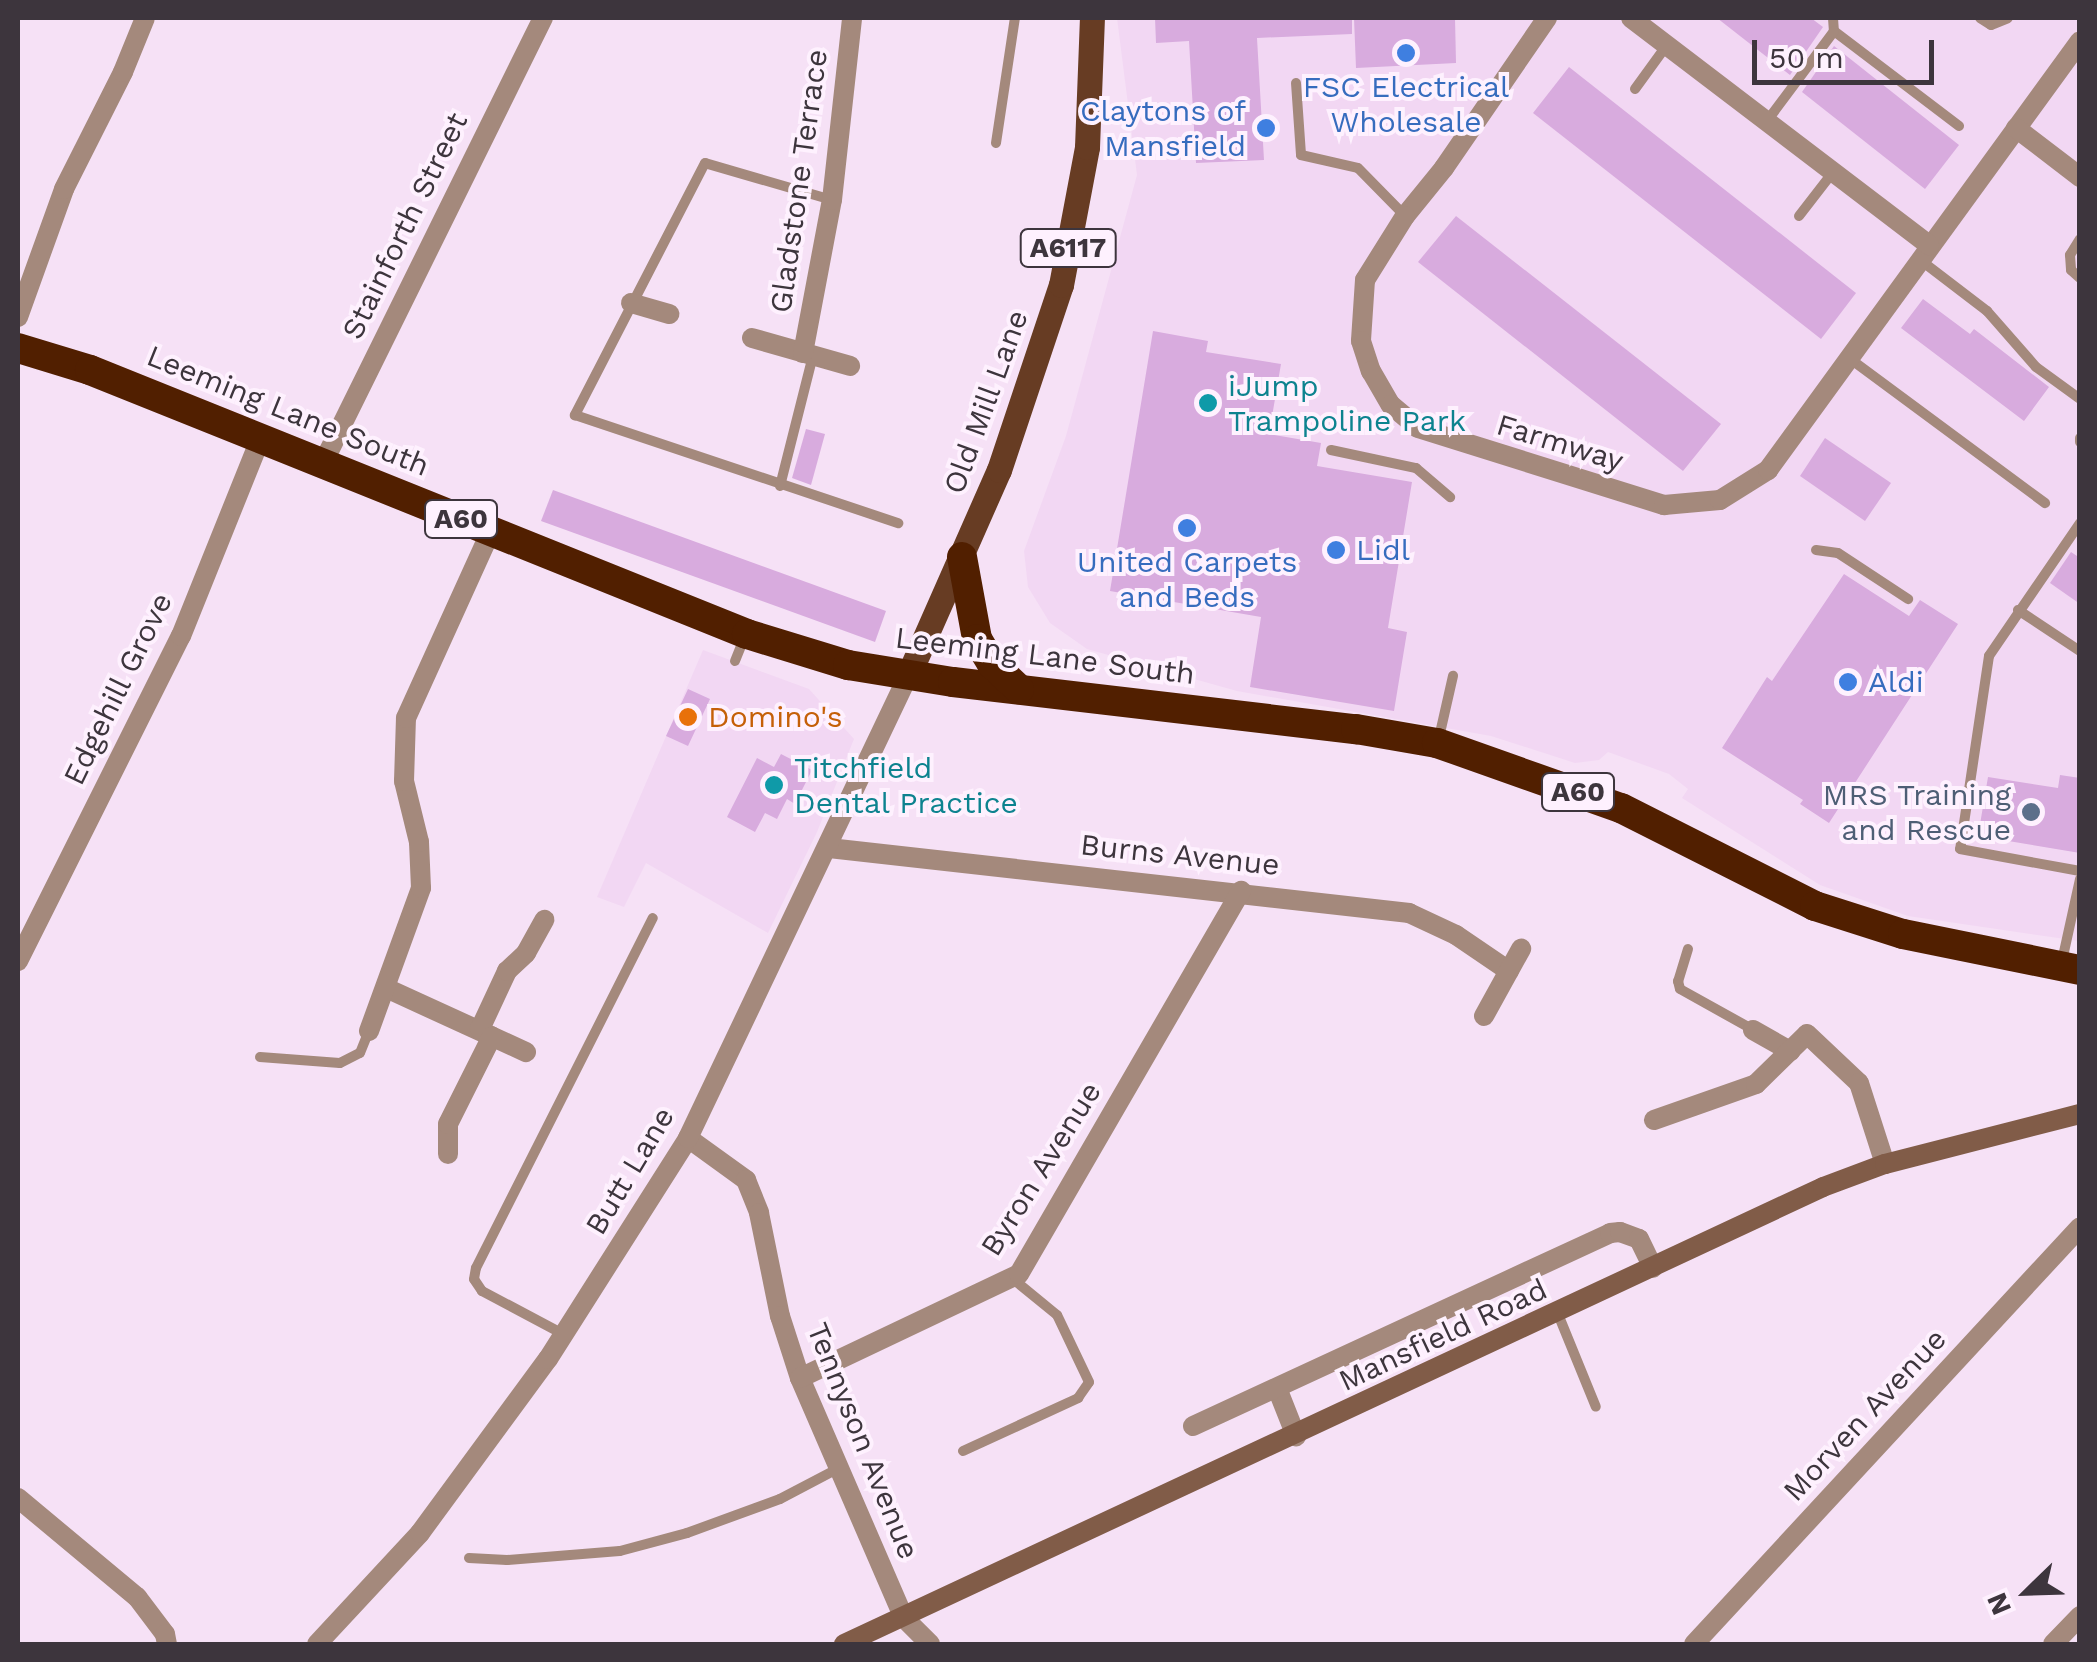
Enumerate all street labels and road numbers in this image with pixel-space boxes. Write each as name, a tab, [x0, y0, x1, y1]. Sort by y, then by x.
street label: Gladstone Terrace	[763, 47, 835, 315]
street label: Stainforth Street	[335, 107, 475, 345]
road number: A6117	[1018, 225, 1118, 271]
street label: Old Mill Lane	[936, 305, 1036, 499]
street label: Leeming Lane South	[142, 338, 434, 484]
street label: Farmway	[1492, 407, 1628, 479]
road number: A60	[424, 496, 498, 542]
street label: Edgehill Grove	[56, 587, 180, 791]
street label: Leeming Lane South	[893, 620, 1197, 692]
road number: A60	[1540, 769, 1616, 815]
street label: Burns Avenue	[1078, 827, 1282, 883]
street label: Byron Avenue	[973, 1075, 1109, 1263]
street label: Butt Lane	[578, 1101, 682, 1241]
street label: Mansfield Road	[1333, 1271, 1553, 1399]
street label: Tennyson Avenue	[799, 1317, 927, 1565]
street label: Morven Avenue	[1776, 1321, 1954, 1509]

